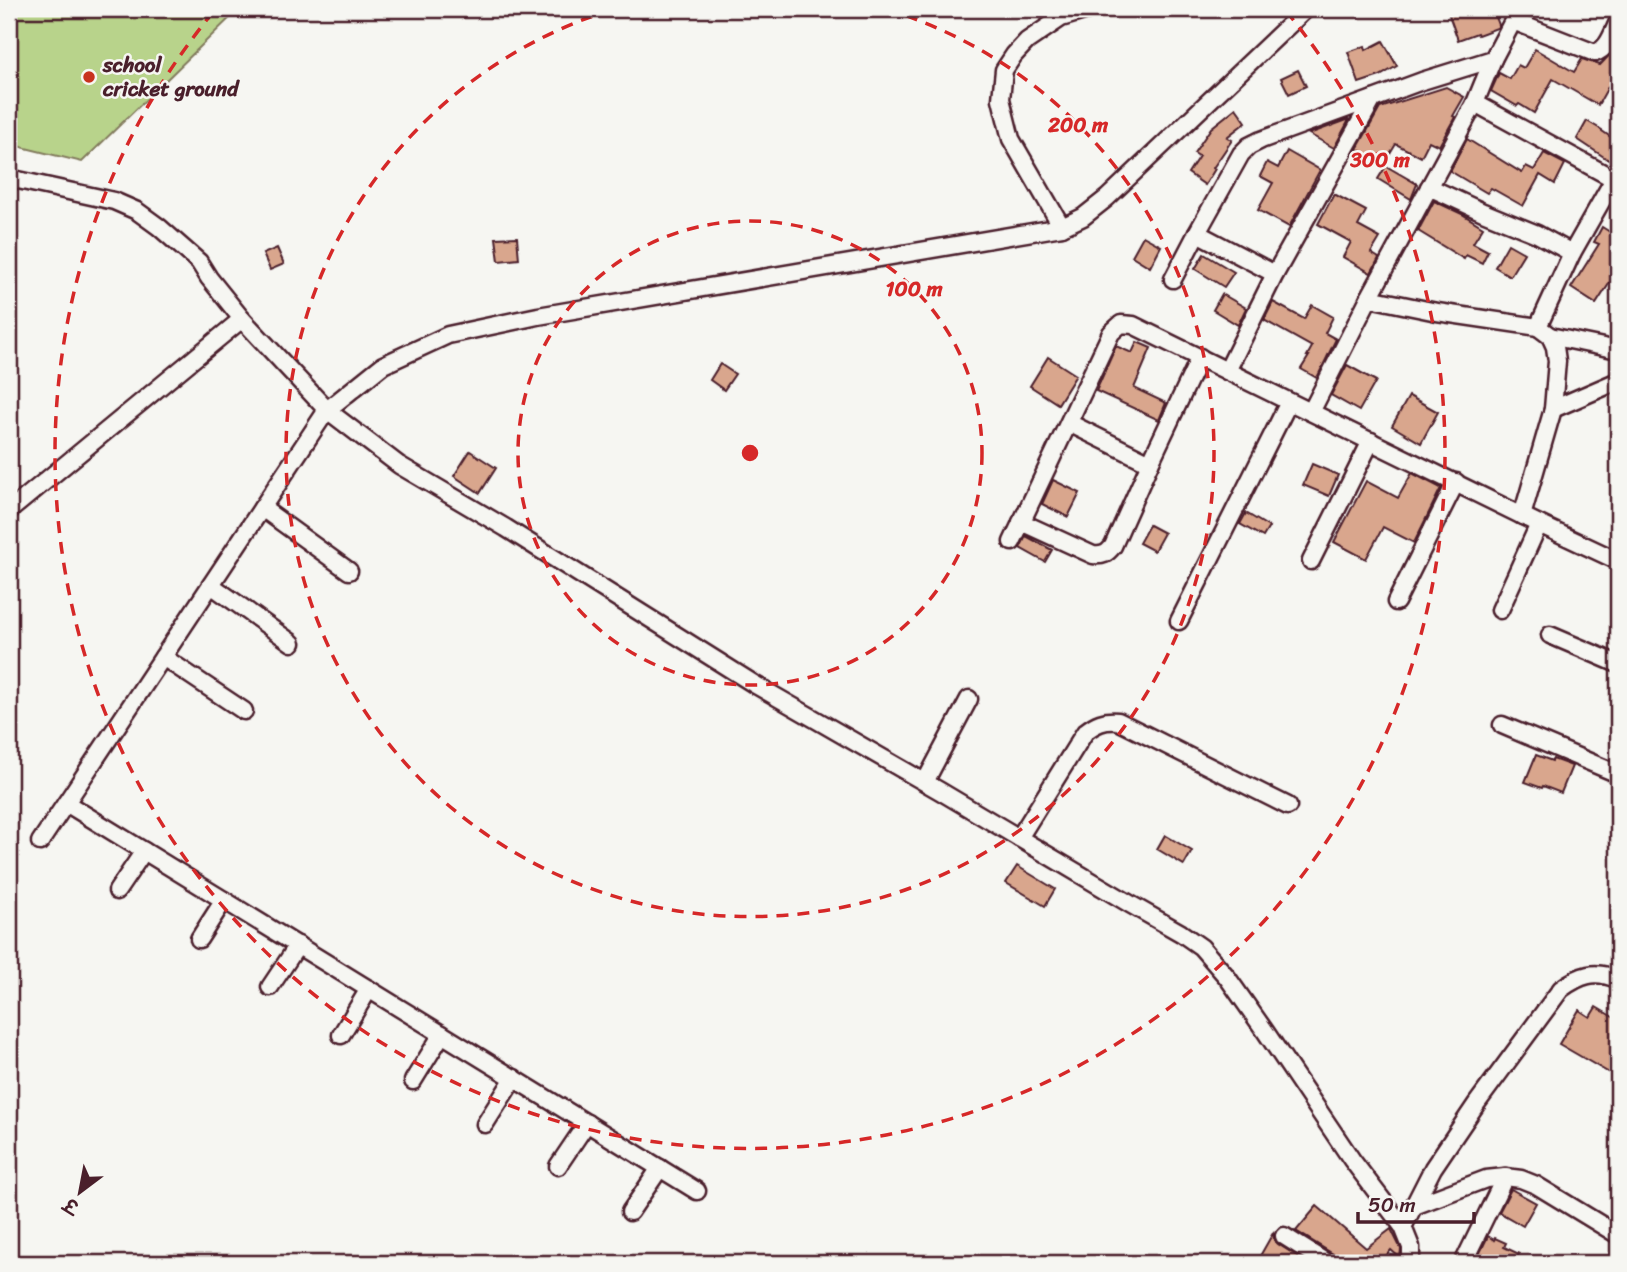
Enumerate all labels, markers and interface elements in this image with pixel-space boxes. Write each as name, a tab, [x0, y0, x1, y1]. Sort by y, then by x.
place label: school cricket ground	[102, 46, 240, 108]
marker: school cricket ground	[81, 69, 97, 85]
text: 200 m	[1047, 106, 1109, 144]
text: 300 m	[1349, 141, 1411, 179]
text: 100 m	[885, 270, 943, 308]
centre of rings	[738, 441, 762, 465]
north arrow	[46, 1156, 116, 1226]
scale bar	[1358, 1181, 1473, 1225]
text: 50 m	[1368, 1186, 1416, 1224]
text: उ	[55, 1187, 87, 1224]

